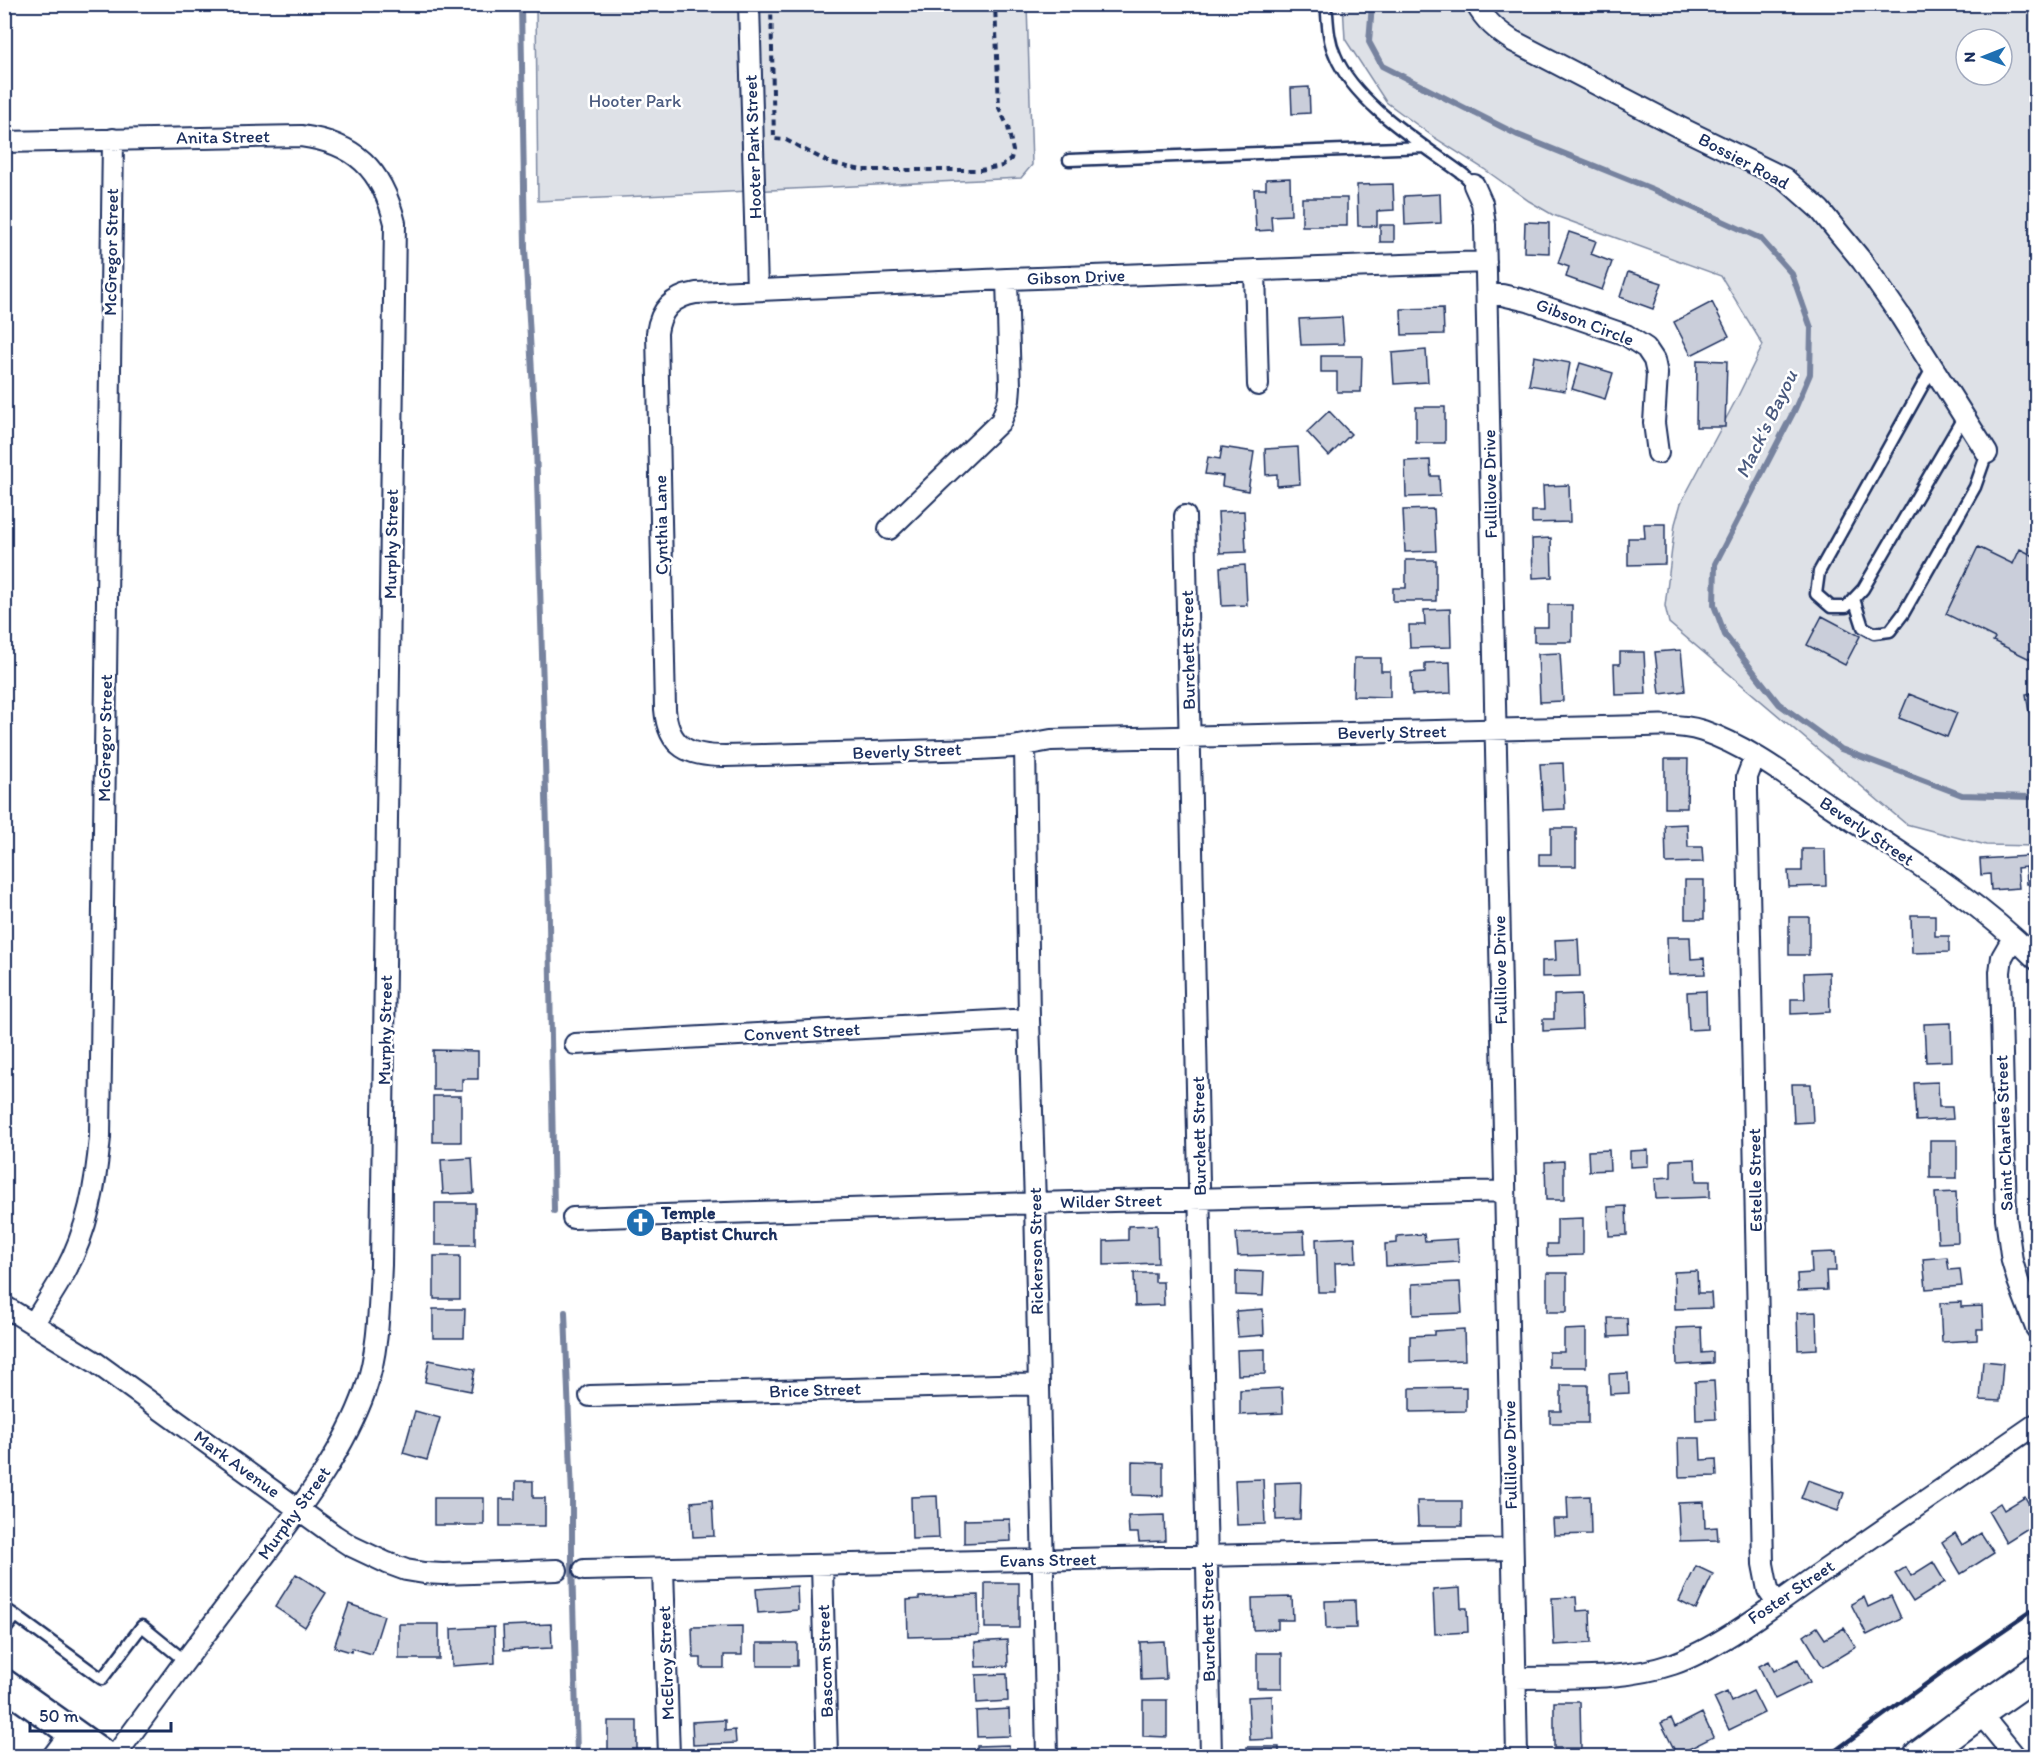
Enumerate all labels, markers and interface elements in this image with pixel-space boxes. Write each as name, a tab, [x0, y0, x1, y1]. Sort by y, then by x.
north arrow	[1954, 27, 2014, 87]
text: N	[1960, 52, 1979, 63]
street label: Hooter Park Street	[739, 74, 767, 220]
park label: Hooter Park	[589, 90, 682, 112]
street label: Anita Street	[176, 125, 270, 149]
street label: Bossier Road	[1695, 128, 1793, 194]
street label: McGregor Street	[99, 188, 123, 316]
street label: Gibson Drive	[1026, 264, 1126, 290]
street label: Gibson Circle	[1533, 293, 1637, 351]
water label: Mack's Bayou	[1730, 365, 1803, 482]
street label: Fullilove Drive	[1478, 429, 1502, 539]
street label: Cynthia Lane	[649, 475, 673, 575]
street label: Murphy Street	[379, 489, 403, 599]
street label: Burchett Street	[1176, 590, 1200, 710]
street label: McGregor Street	[93, 674, 117, 802]
street label: Beverly Street	[1337, 720, 1447, 744]
street label: Beverly Street	[852, 738, 962, 764]
street label: Beverly Street	[1816, 791, 1919, 871]
street label: Fullilove Drive	[1488, 915, 1512, 1025]
street label: Murphy Street	[373, 975, 397, 1085]
street label: Convent Street	[743, 1018, 861, 1046]
street label: Saint Charles Street	[1990, 1054, 2018, 1211]
street label: Burchett Street	[1187, 1076, 1211, 1196]
street label: Estelle Street	[1743, 1128, 1767, 1232]
street label: Rickerson Street	[1024, 1187, 1048, 1315]
street label: Wilder Street	[1060, 1189, 1162, 1213]
place label: Temple Baptist Church	[660, 1202, 778, 1245]
church icon: Temple Baptist Church	[624, 1207, 656, 1239]
street label: Brice Street	[769, 1377, 862, 1403]
street label: Fullilove Drive	[1498, 1400, 1522, 1510]
street label: Mark Avenue	[190, 1425, 284, 1503]
street label: Murphy Street	[253, 1462, 335, 1564]
street label: Evans Street	[999, 1548, 1097, 1572]
street label: Foster Street	[1743, 1555, 1839, 1629]
street label: Burchett Street	[1196, 1562, 1220, 1682]
street label: Bascom Street	[812, 1604, 838, 1718]
street label: McElroy Street	[653, 1605, 679, 1721]
scale bar	[30, 1695, 171, 1733]
text: 50 m	[39, 1705, 79, 1727]

